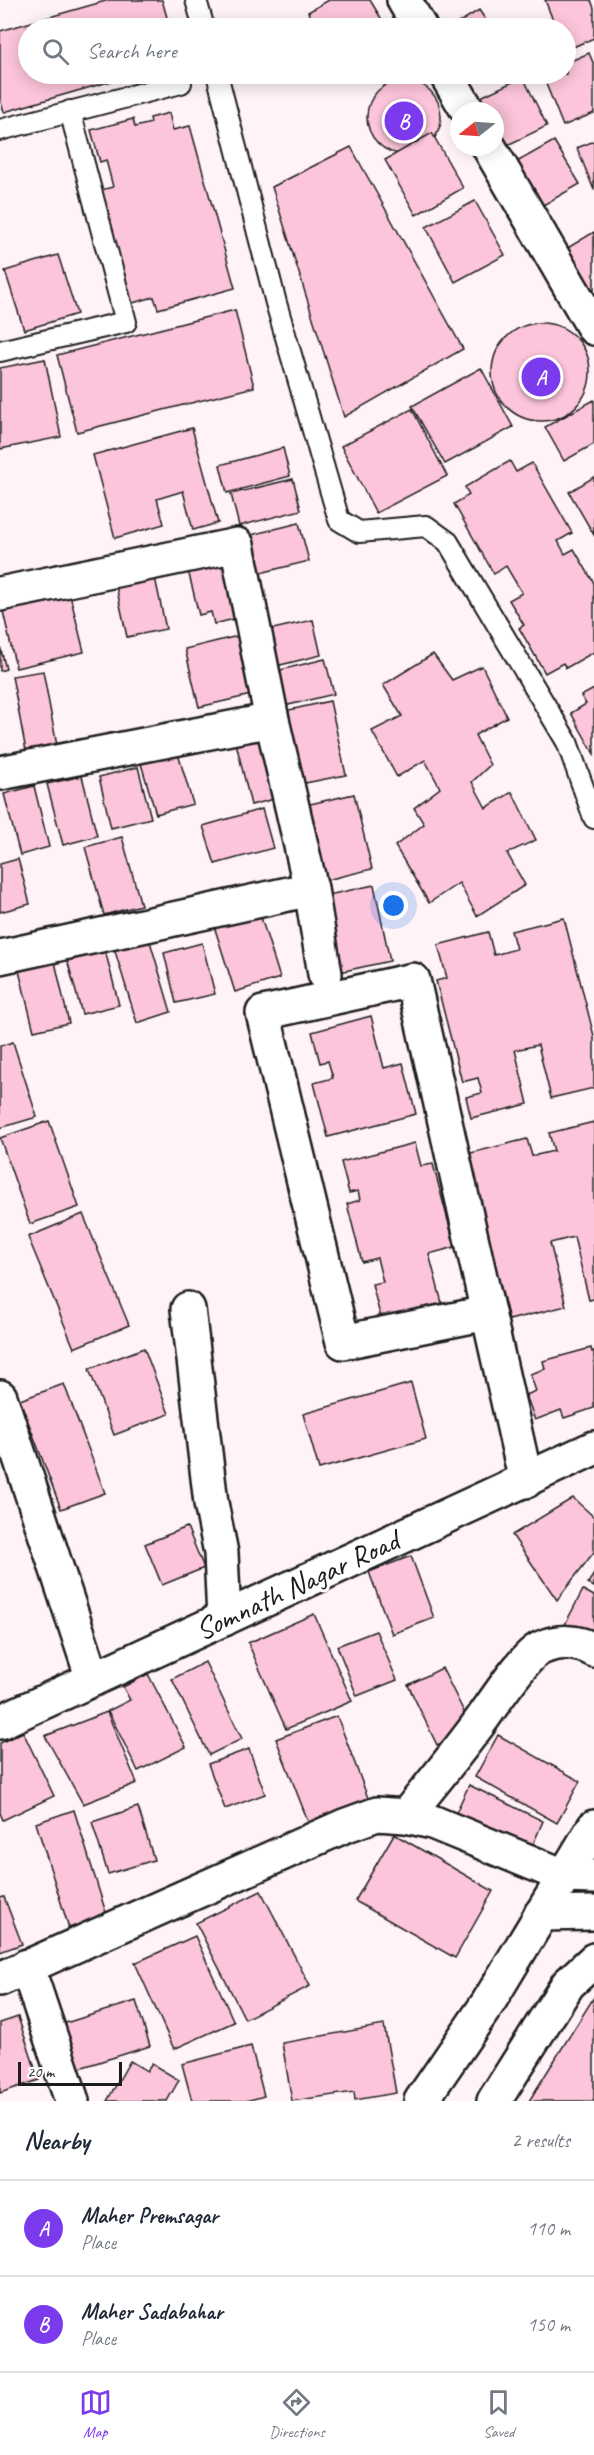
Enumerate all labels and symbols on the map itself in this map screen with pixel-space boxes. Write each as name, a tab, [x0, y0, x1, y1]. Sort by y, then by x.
pin: B	[384, 98, 424, 144]
north arrow	[450, 102, 504, 156]
pin: A	[522, 354, 560, 400]
your location	[379, 891, 408, 920]
street label: Somnath Nagar Road	[189, 1520, 409, 1649]
scale bar	[18, 2059, 122, 2086]

